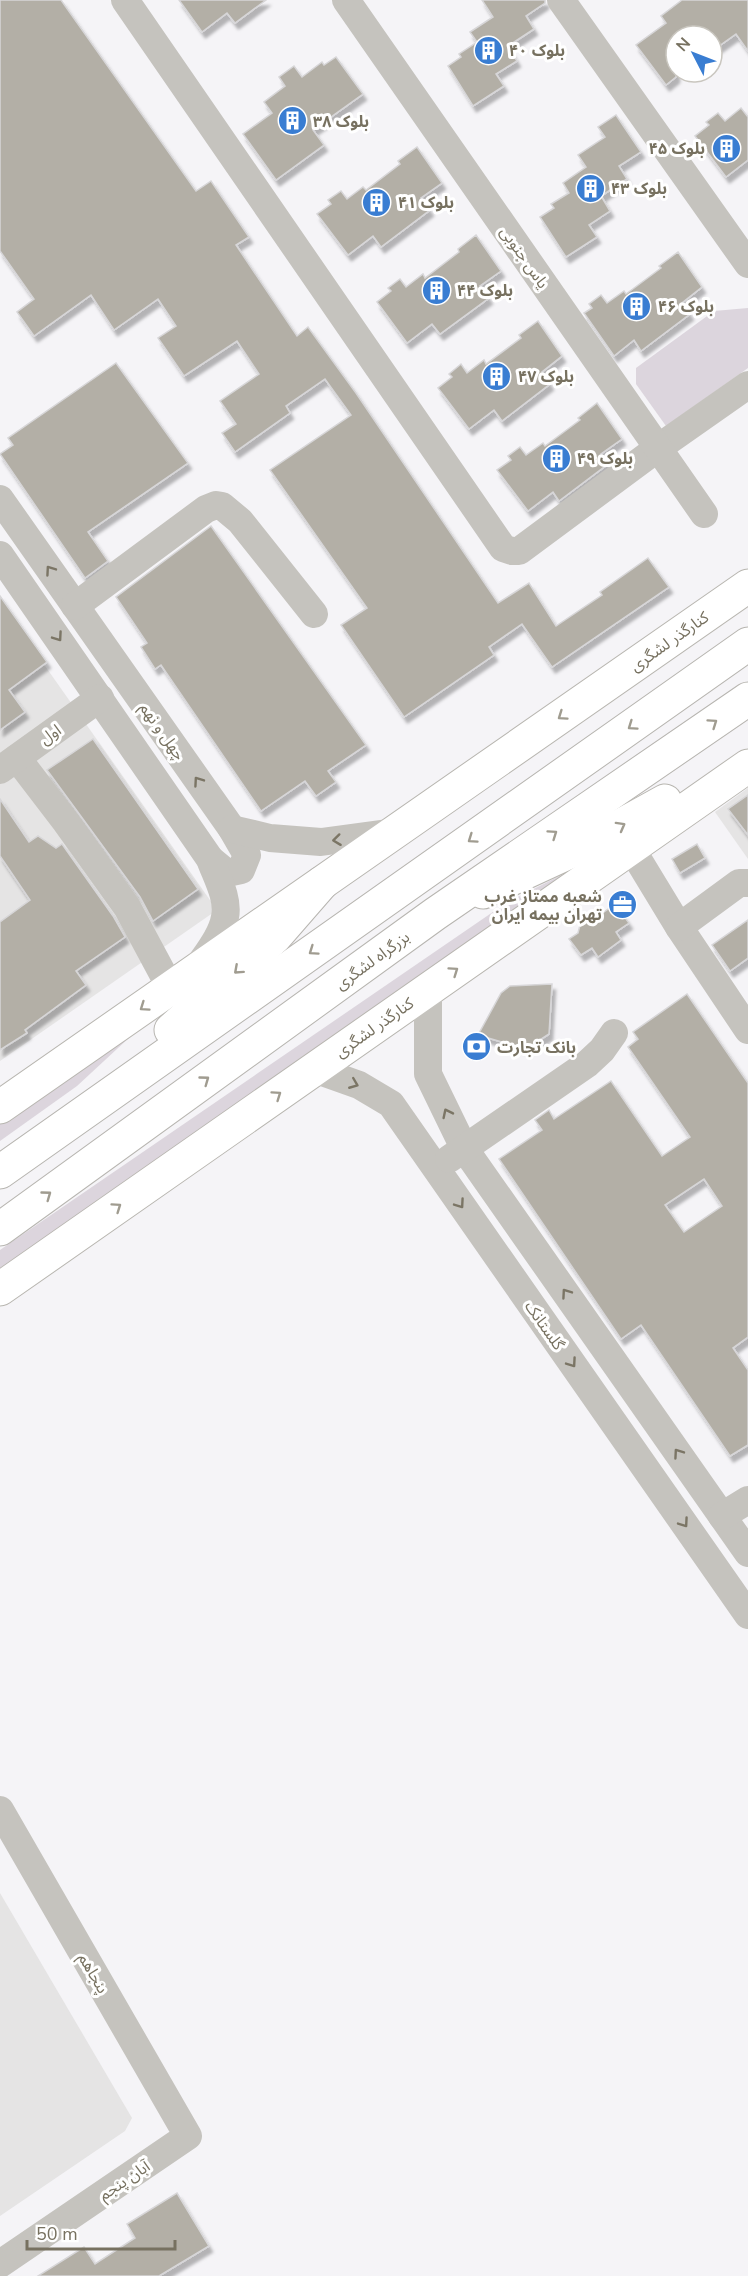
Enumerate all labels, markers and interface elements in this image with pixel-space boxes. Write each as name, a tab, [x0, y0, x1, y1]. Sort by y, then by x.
north arrow	[664, 24, 724, 84]
text: N	[671, 33, 696, 56]
building icon: بلوک ۴۰	[472, 34, 504, 66]
place label: بلوک ۴۰	[509, 40, 565, 62]
building icon: بلوک ۳۸	[276, 105, 308, 137]
place label: بلوک ۳۸	[313, 111, 369, 133]
building icon: بلوک ۴۵	[710, 132, 742, 164]
place label: بلوک ۴۵	[649, 138, 705, 160]
building icon: بلوک ۴۳	[574, 172, 606, 204]
place label: بلوک ۴۳	[611, 178, 667, 200]
building icon: بلوک ۴۱	[361, 186, 393, 218]
place label: بلوک ۴۱	[398, 192, 454, 214]
street label: یاس جنوبی	[495, 222, 554, 293]
building icon: بلوک ۴۴	[420, 274, 452, 306]
place label: بلوک ۴۴	[457, 280, 513, 302]
building icon: بلوک ۴۶	[621, 290, 653, 322]
place label: بلوک ۴۶	[658, 296, 714, 318]
building icon: بلوک ۴۷	[481, 360, 513, 392]
place label: بلوک ۴۷	[518, 366, 574, 388]
building icon: بلوک ۴۹	[540, 442, 572, 474]
place label: بلوک ۴۹	[577, 448, 633, 470]
one-way arrow	[46, 565, 57, 576]
street label: کنارگذر لشگری	[626, 606, 714, 677]
one-way arrow	[51, 631, 62, 642]
street label: چهل و نهم	[133, 698, 190, 765]
one-way arrow	[558, 709, 569, 720]
street label: اول	[35, 719, 66, 750]
one-way arrow	[627, 719, 638, 730]
one-way arrow	[706, 719, 717, 730]
one-way arrow	[194, 776, 205, 787]
one-way arrow	[615, 822, 625, 833]
one-way arrow	[546, 830, 557, 841]
one-way arrow	[468, 832, 479, 843]
one-way arrow	[333, 833, 342, 845]
place label: شعبه ممتاز غرب تهران بیمه ایران	[484, 886, 602, 926]
office icon: شعبه ممتاز غرب تهران بیمه ایران	[607, 889, 639, 921]
street label: بزرگراه لشگری	[331, 926, 414, 995]
one-way arrow	[309, 944, 320, 955]
one-way arrow	[234, 963, 245, 974]
one-way arrow	[447, 967, 458, 978]
street label: کنارگذر لشگری	[331, 992, 419, 1063]
one-way arrow	[139, 1000, 150, 1011]
bank icon: بانک تجارت	[460, 1031, 492, 1063]
place label: بانک تجارت	[497, 1037, 576, 1059]
one-way arrow	[199, 1077, 210, 1088]
one-way arrow	[347, 1077, 358, 1089]
one-way arrow	[270, 1091, 281, 1102]
one-way arrow	[443, 1109, 455, 1120]
one-way arrow	[41, 1191, 52, 1202]
one-way arrow	[453, 1197, 464, 1208]
one-way arrow	[110, 1203, 121, 1214]
one-way arrow	[562, 1289, 573, 1300]
street label: گلستانک	[519, 1297, 569, 1355]
one-way arrow	[565, 1357, 576, 1368]
one-way arrow	[674, 1449, 685, 1460]
one-way arrow	[677, 1516, 688, 1527]
street label: پنجاهم	[72, 1949, 113, 1998]
street label: آبان پنجم	[95, 2155, 156, 2207]
scale bar	[27, 2213, 176, 2251]
text: 50 m	[36, 2222, 78, 2246]

